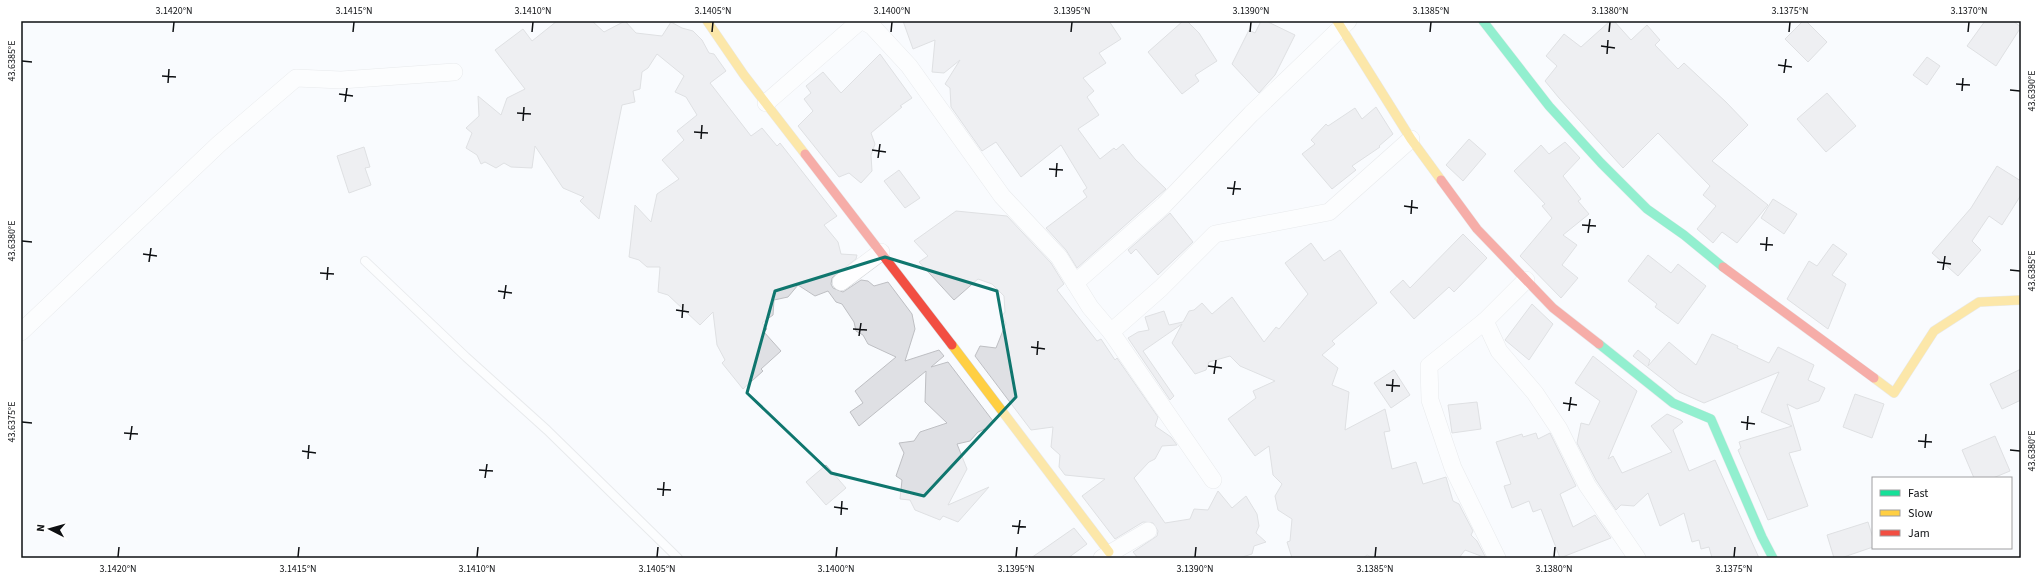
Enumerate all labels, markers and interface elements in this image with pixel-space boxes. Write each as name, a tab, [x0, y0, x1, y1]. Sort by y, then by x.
text: 3.1420°N	[155, 4, 193, 18]
text: 3.1415°N	[335, 4, 373, 18]
text: 3.1410°N	[514, 4, 552, 18]
text: 3.1405°N	[694, 4, 732, 18]
text: 3.1400°N	[873, 4, 911, 18]
text: 3.1395°N	[1053, 4, 1091, 18]
text: 3.1390°N	[1232, 4, 1270, 18]
text: 3.1385°N	[1412, 4, 1450, 18]
text: 3.1380°N	[1591, 4, 1629, 18]
text: 3.1375°N	[1771, 4, 1809, 18]
text: 3.1370°N	[1950, 4, 1988, 18]
text: 43.6385°E	[5, 41, 19, 81]
text: 43.6390°E	[2025, 71, 2039, 111]
text: 43.6380°E	[5, 221, 19, 261]
text: 43.6385°E	[2025, 251, 2039, 291]
text: 43.6375°E	[5, 402, 19, 442]
text: 43.6380°E	[2025, 431, 2039, 471]
legend	[1872, 477, 2012, 549]
text: Fast	[1908, 485, 1928, 502]
text: Slow	[1908, 505, 1933, 522]
north arrow	[30, 509, 70, 549]
text: N	[33, 524, 48, 532]
text: Jam	[1908, 525, 1930, 542]
text: 3.1420°N	[99, 562, 137, 576]
text: 3.1415°N	[279, 562, 317, 576]
text: 3.1410°N	[458, 562, 496, 576]
text: 3.1405°N	[638, 562, 676, 576]
text: 3.1400°N	[817, 562, 855, 576]
text: 3.1395°N	[997, 562, 1035, 576]
text: 3.1390°N	[1176, 562, 1214, 576]
text: 3.1385°N	[1356, 562, 1394, 576]
text: 3.1380°N	[1535, 562, 1573, 576]
text: 3.1375°N	[1715, 562, 1753, 576]

